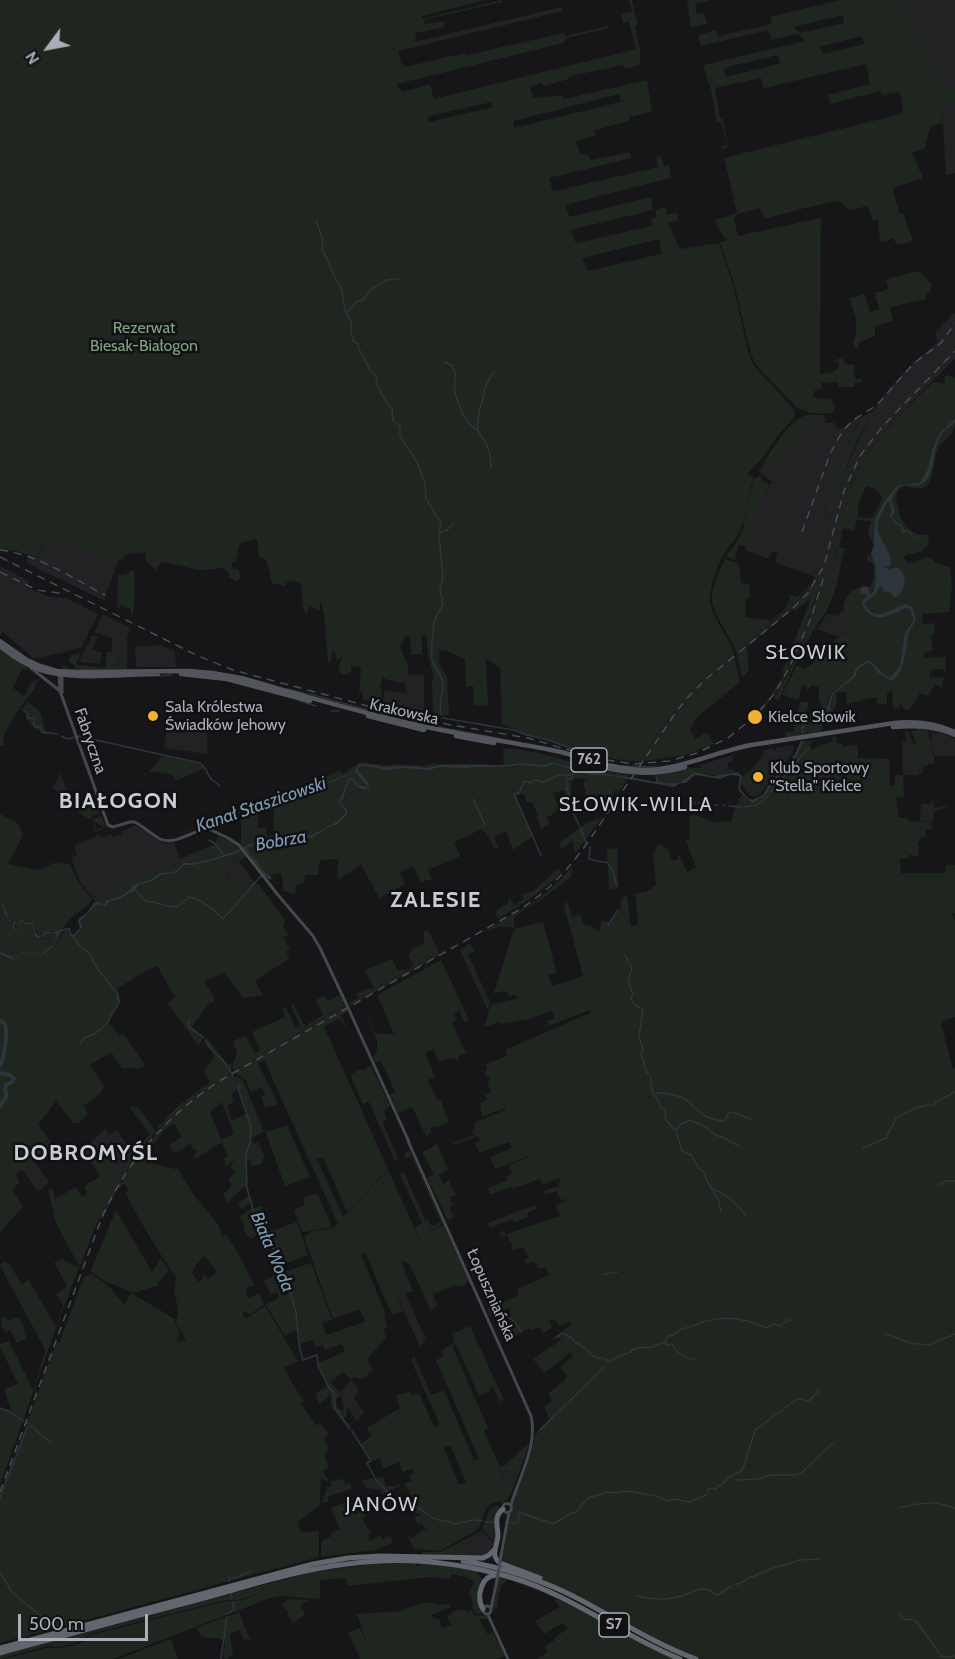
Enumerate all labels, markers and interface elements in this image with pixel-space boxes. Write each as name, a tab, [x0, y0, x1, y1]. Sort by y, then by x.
north arrow	[18, 18, 78, 78]
text: N	[21, 48, 43, 68]
park label: Rezerwat Biesak-Białogon	[90, 318, 198, 356]
district label: SŁOWIK	[765, 641, 847, 665]
street label: Krakowska	[368, 695, 440, 729]
place label: Sala Królestwa Świadków Jehowy	[165, 697, 286, 735]
street label: Fabryczna	[70, 706, 110, 776]
place label: Kielce Słowik	[768, 707, 856, 727]
marker: Kielce Słowik	[746, 708, 764, 726]
marker: Sala Królestwa Świadków Jehowy	[146, 709, 160, 723]
road number: 762	[571, 748, 607, 772]
place label: Klub Sportowy "Stella" Kielce	[770, 758, 869, 796]
marker: Klub Sportowy "Stella" Kielce	[751, 770, 765, 784]
water label: Kanał Staszicowski	[193, 773, 329, 837]
district label: BIAŁOGON	[59, 789, 179, 815]
district label: SŁOWIK-WILLA	[559, 793, 713, 817]
water label: Bobrza	[254, 826, 308, 856]
district label: ZALESIE	[390, 888, 482, 914]
district label: DOBROMYŚL	[13, 1141, 159, 1167]
water label: Biała Woda	[245, 1209, 299, 1295]
street label: Łopuszniańska	[462, 1246, 520, 1344]
district label: JANÓW	[345, 1493, 419, 1517]
scale bar	[21, 1602, 152, 1640]
text: 500 m	[29, 1613, 84, 1635]
road number: S7	[599, 1613, 629, 1637]

